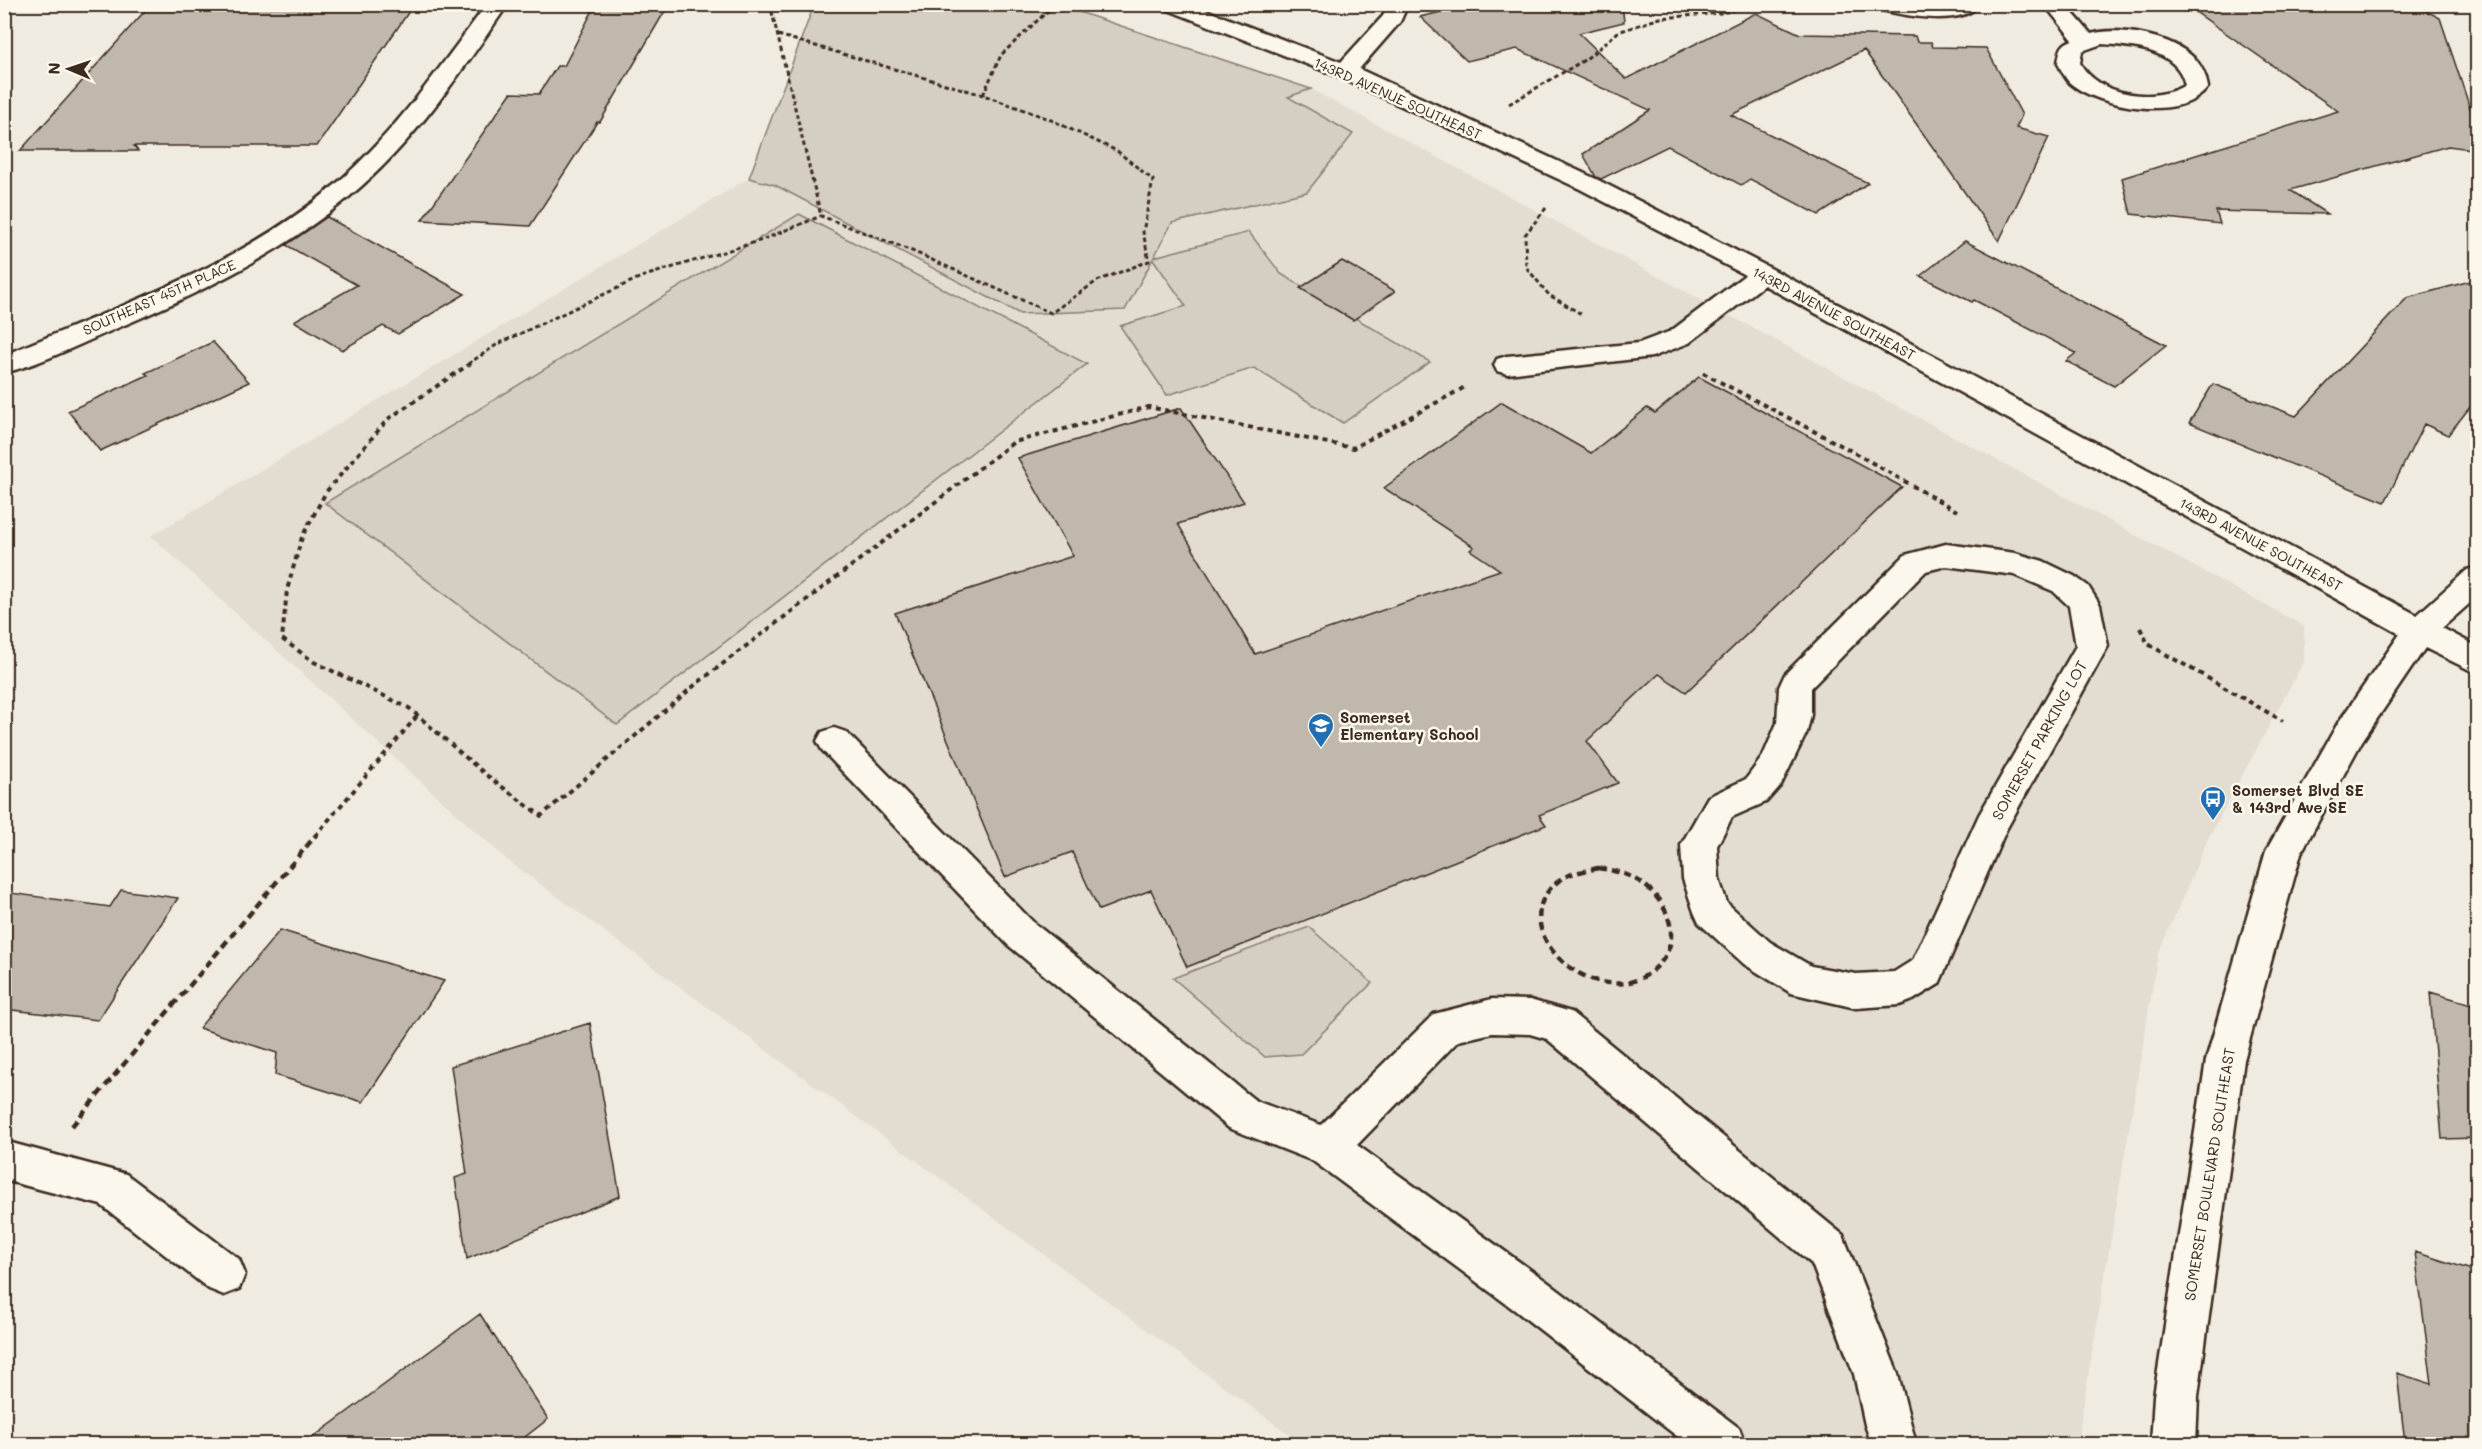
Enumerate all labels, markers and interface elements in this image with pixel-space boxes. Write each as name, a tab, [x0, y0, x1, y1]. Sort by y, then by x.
north arrow	[39, 39, 99, 99]
street label: 143RD AVENUE SOUTHEAST	[1311, 52, 1485, 144]
text: N	[43, 62, 64, 75]
street label: SOUTHEAST 45TH PLACE	[80, 255, 238, 339]
street label: 143RD AVENUE SOUTHEAST	[1749, 262, 1919, 364]
street label: 143RD AVENUE SOUTHEAST	[2176, 493, 2346, 595]
street label: SOMERSET PARKING LOT	[1987, 657, 2091, 823]
place label: Somerset Elementary School	[1340, 707, 1479, 744]
school or university icon: Somerset Elementary School	[1306, 711, 1336, 749]
place label: Somerset Blvd SE & 143rd Ave SE	[2232, 780, 2364, 817]
bus stop icon: Somerset Blvd SE & 143rd Ave SE	[2198, 784, 2228, 822]
street label: SOMERSET BOULEVARD SOUTHEAST	[2179, 1046, 2239, 1302]

